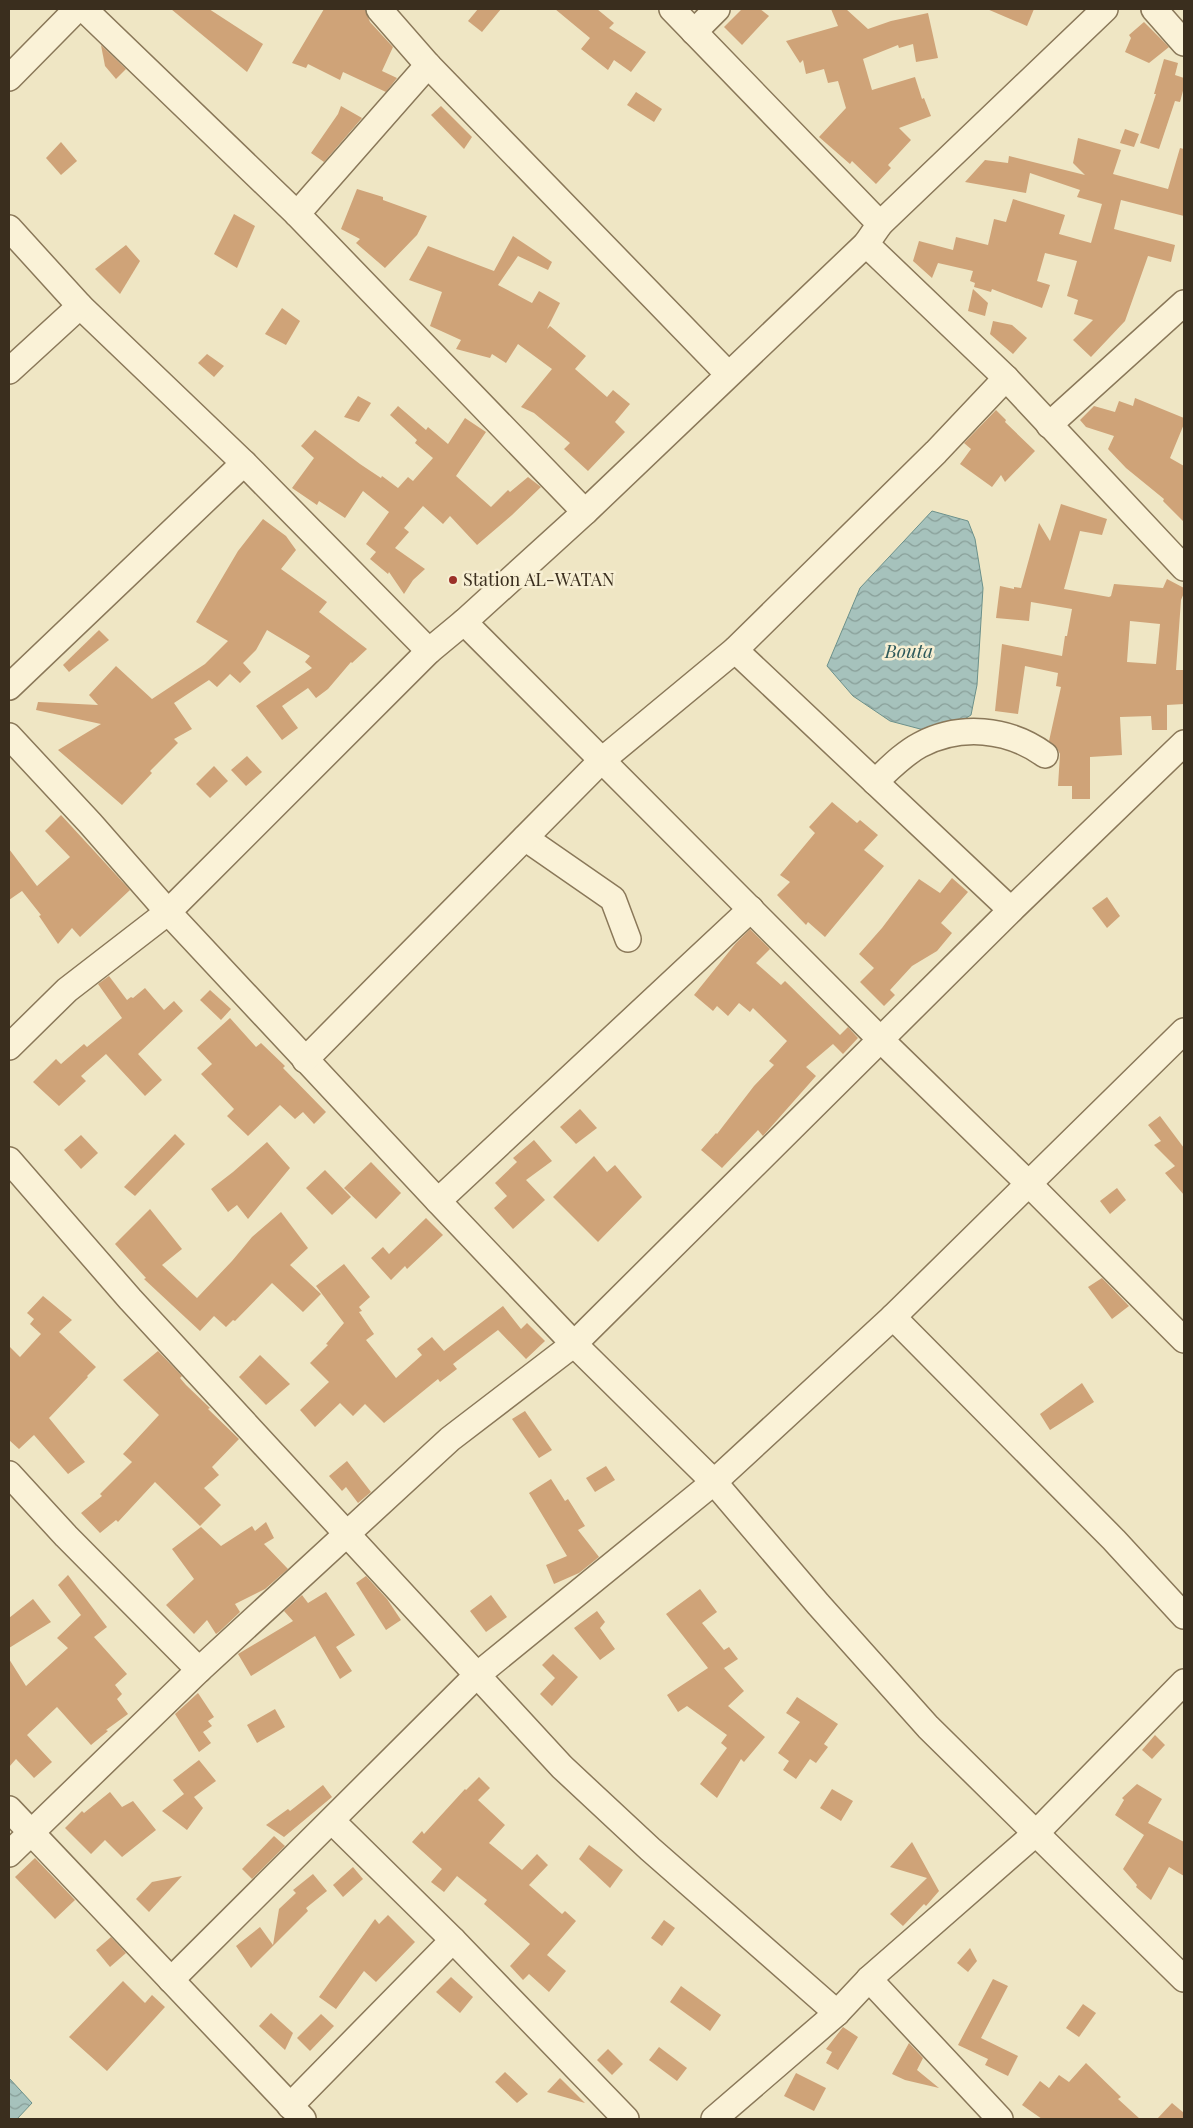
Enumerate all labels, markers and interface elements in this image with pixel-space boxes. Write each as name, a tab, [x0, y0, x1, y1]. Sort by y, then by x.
place label: Station AL-WATAN	[463, 567, 615, 591]
marker: Station AL-WATAN	[447, 574, 459, 586]
water label: Bouta	[884, 637, 933, 663]

